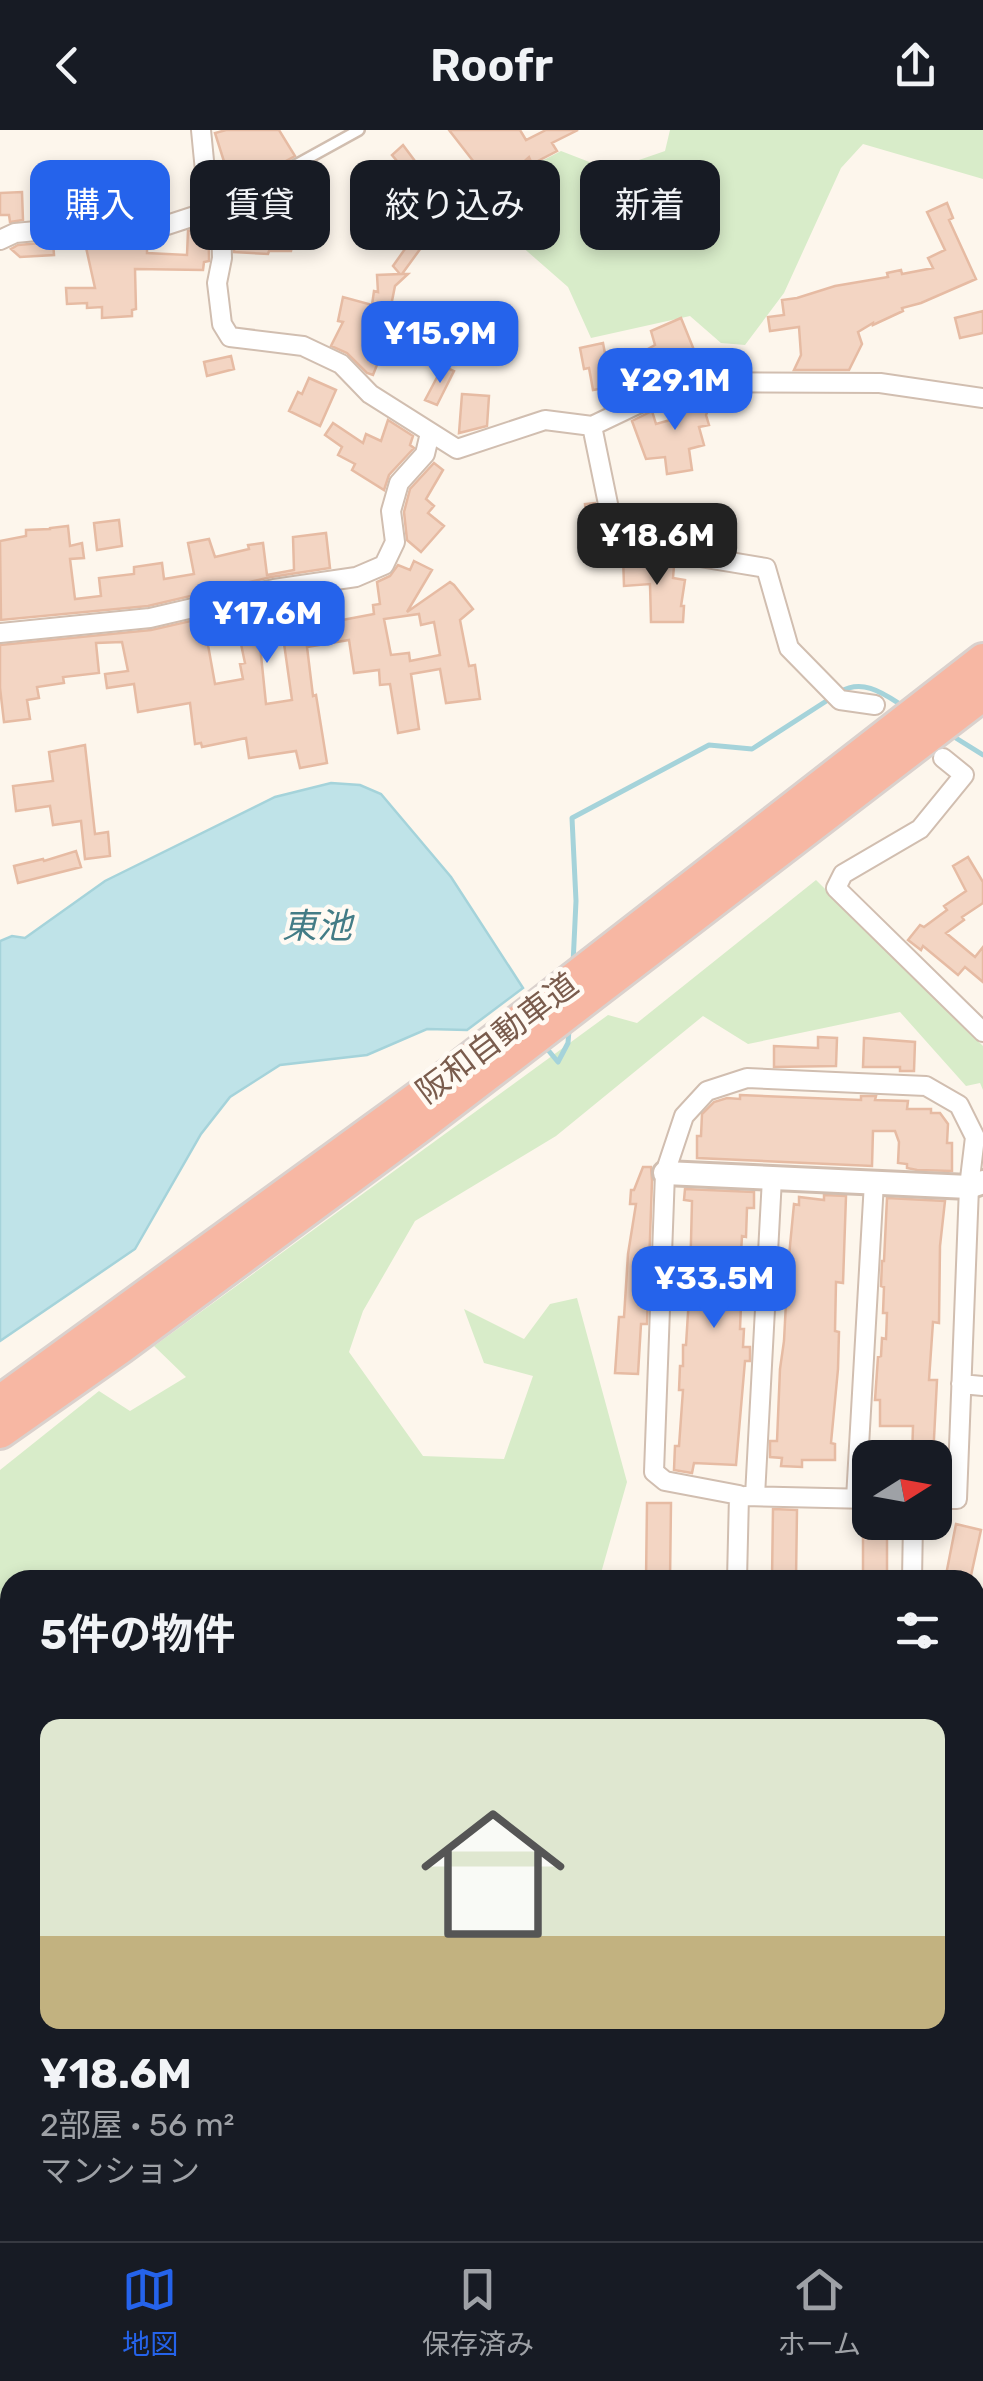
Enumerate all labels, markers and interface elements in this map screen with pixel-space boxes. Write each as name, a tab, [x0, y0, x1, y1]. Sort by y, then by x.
icon: back	[40, 38, 95, 93]
icon: share	[888, 38, 943, 93]
text: Roofr	[430, 39, 553, 92]
chip: 購入	[30, 160, 170, 250]
chip: 賃貸	[190, 160, 330, 250]
chip: 絞り込み	[350, 160, 560, 250]
chip: 新着	[580, 160, 720, 250]
pin: ¥15.9M	[359, 301, 521, 386]
text: ¥15.9M	[383, 314, 497, 352]
pin: ¥29.1M	[594, 348, 756, 433]
text: ¥29.1M	[619, 361, 731, 399]
pin: ¥18.6M	[576, 503, 738, 588]
text: ¥18.6M	[599, 516, 715, 554]
pin: ¥17.6M	[186, 581, 348, 666]
text: ¥17.6M	[212, 594, 322, 632]
water label: 東池	[282, 905, 355, 947]
street label: 阪和自動車道	[409, 965, 585, 1111]
pin: ¥33.5M	[633, 1246, 795, 1331]
text: ¥33.5M	[654, 1259, 774, 1297]
north arrow	[852, 1440, 952, 1540]
map controls	[852, 1440, 952, 1540]
icon: filters	[890, 1603, 945, 1658]
text: 5件の物件	[40, 1610, 235, 1660]
icon: home	[403, 1784, 583, 1964]
text: ¥18.6M	[40, 2049, 192, 2099]
text: 2部屋 · 56 m²	[40, 2106, 235, 2144]
text: マンション	[40, 2152, 200, 2190]
tab: 地図	[122, 2262, 178, 2362]
tab: 保存済み	[422, 2262, 534, 2362]
tab: ホーム	[778, 2262, 861, 2362]

